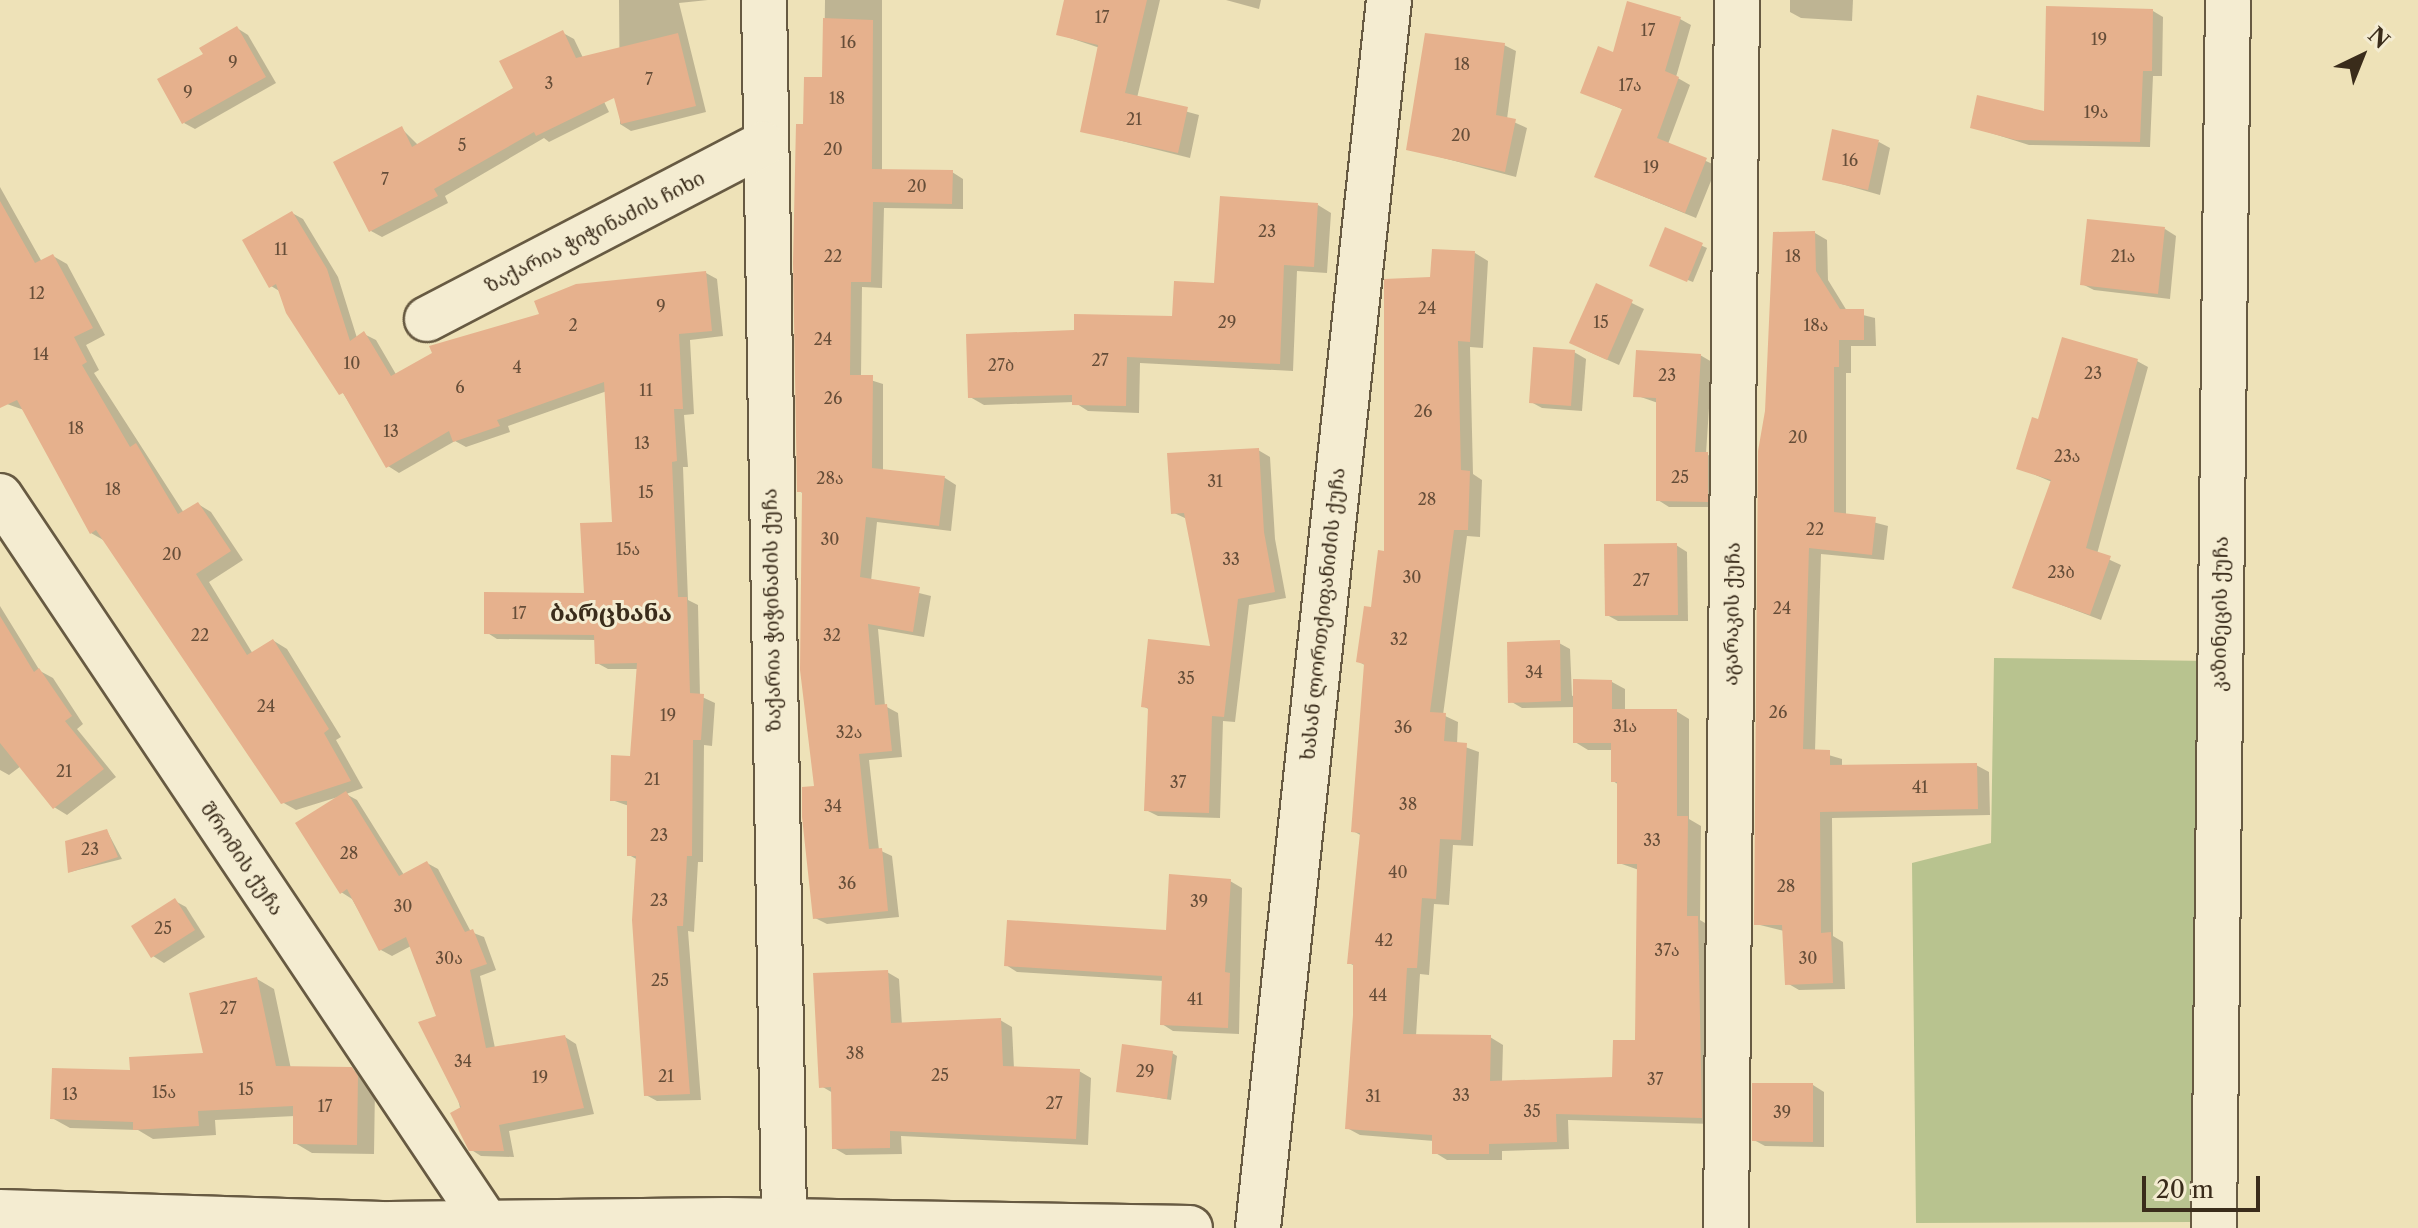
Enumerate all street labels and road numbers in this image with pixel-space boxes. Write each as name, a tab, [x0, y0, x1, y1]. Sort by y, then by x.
street label: ზაქარია ჭიჭინაძის ჩიხი	[481, 166, 709, 298]
street label: ხასან ლორთქიფანიძის ქუჩა	[1296, 466, 1350, 762]
street label: ზაქარია ჭიჭინაძის ქუჩა	[758, 488, 786, 732]
street label: კაზინეცის ქუჩა	[2207, 536, 2233, 692]
street label: აგარაკის ქუჩა	[1719, 542, 1745, 686]
street label: შრომის ქუჩა	[195, 798, 289, 920]

